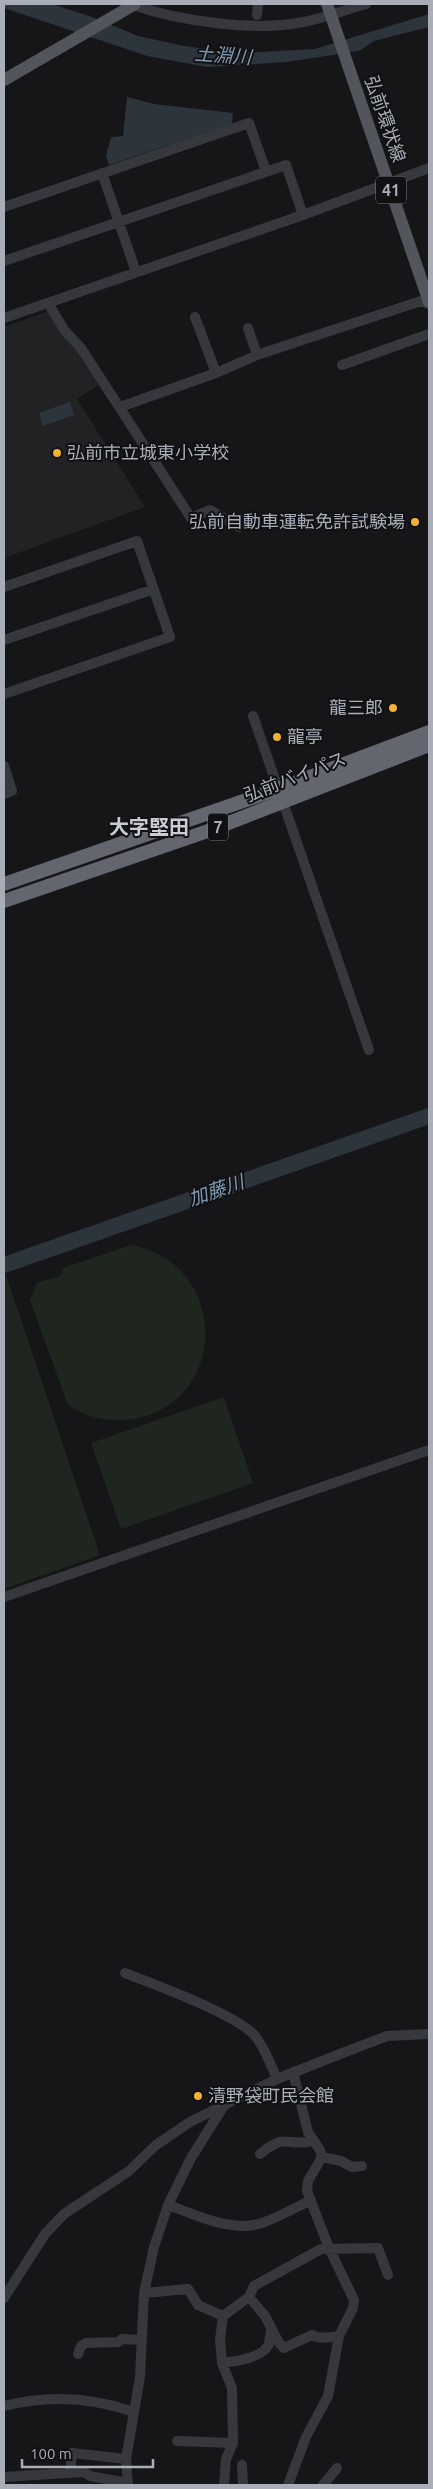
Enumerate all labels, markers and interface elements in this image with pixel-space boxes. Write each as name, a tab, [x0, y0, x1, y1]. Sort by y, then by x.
water label: 土淵川	[194, 42, 254, 68]
street label: 弘前環状線	[362, 73, 410, 164]
road number: 41	[376, 176, 406, 204]
place label: 弘前市立城東小学校	[67, 442, 229, 462]
marker: 弘前市立城東小学校	[51, 447, 63, 459]
place label: 弘前自動車運転免許試験場	[189, 511, 405, 531]
marker: 弘前自動車運転免許試験場	[409, 516, 421, 528]
place label: 龍三郎	[329, 697, 383, 717]
marker: 龍三郎	[387, 702, 399, 714]
place label: 龍亭	[287, 726, 323, 746]
marker: 龍亭	[271, 731, 283, 743]
street label: 弘前バイパス	[241, 747, 348, 805]
road number: 7	[208, 814, 228, 840]
district label: 大字堅田	[109, 815, 189, 838]
water label: 加藤川	[185, 1170, 248, 1210]
place label: 清野袋町民会館	[208, 2085, 334, 2105]
marker: 清野袋町民会館	[192, 2090, 204, 2102]
scale bar	[22, 2436, 154, 2468]
text: 100 m	[30, 2445, 72, 2462]

